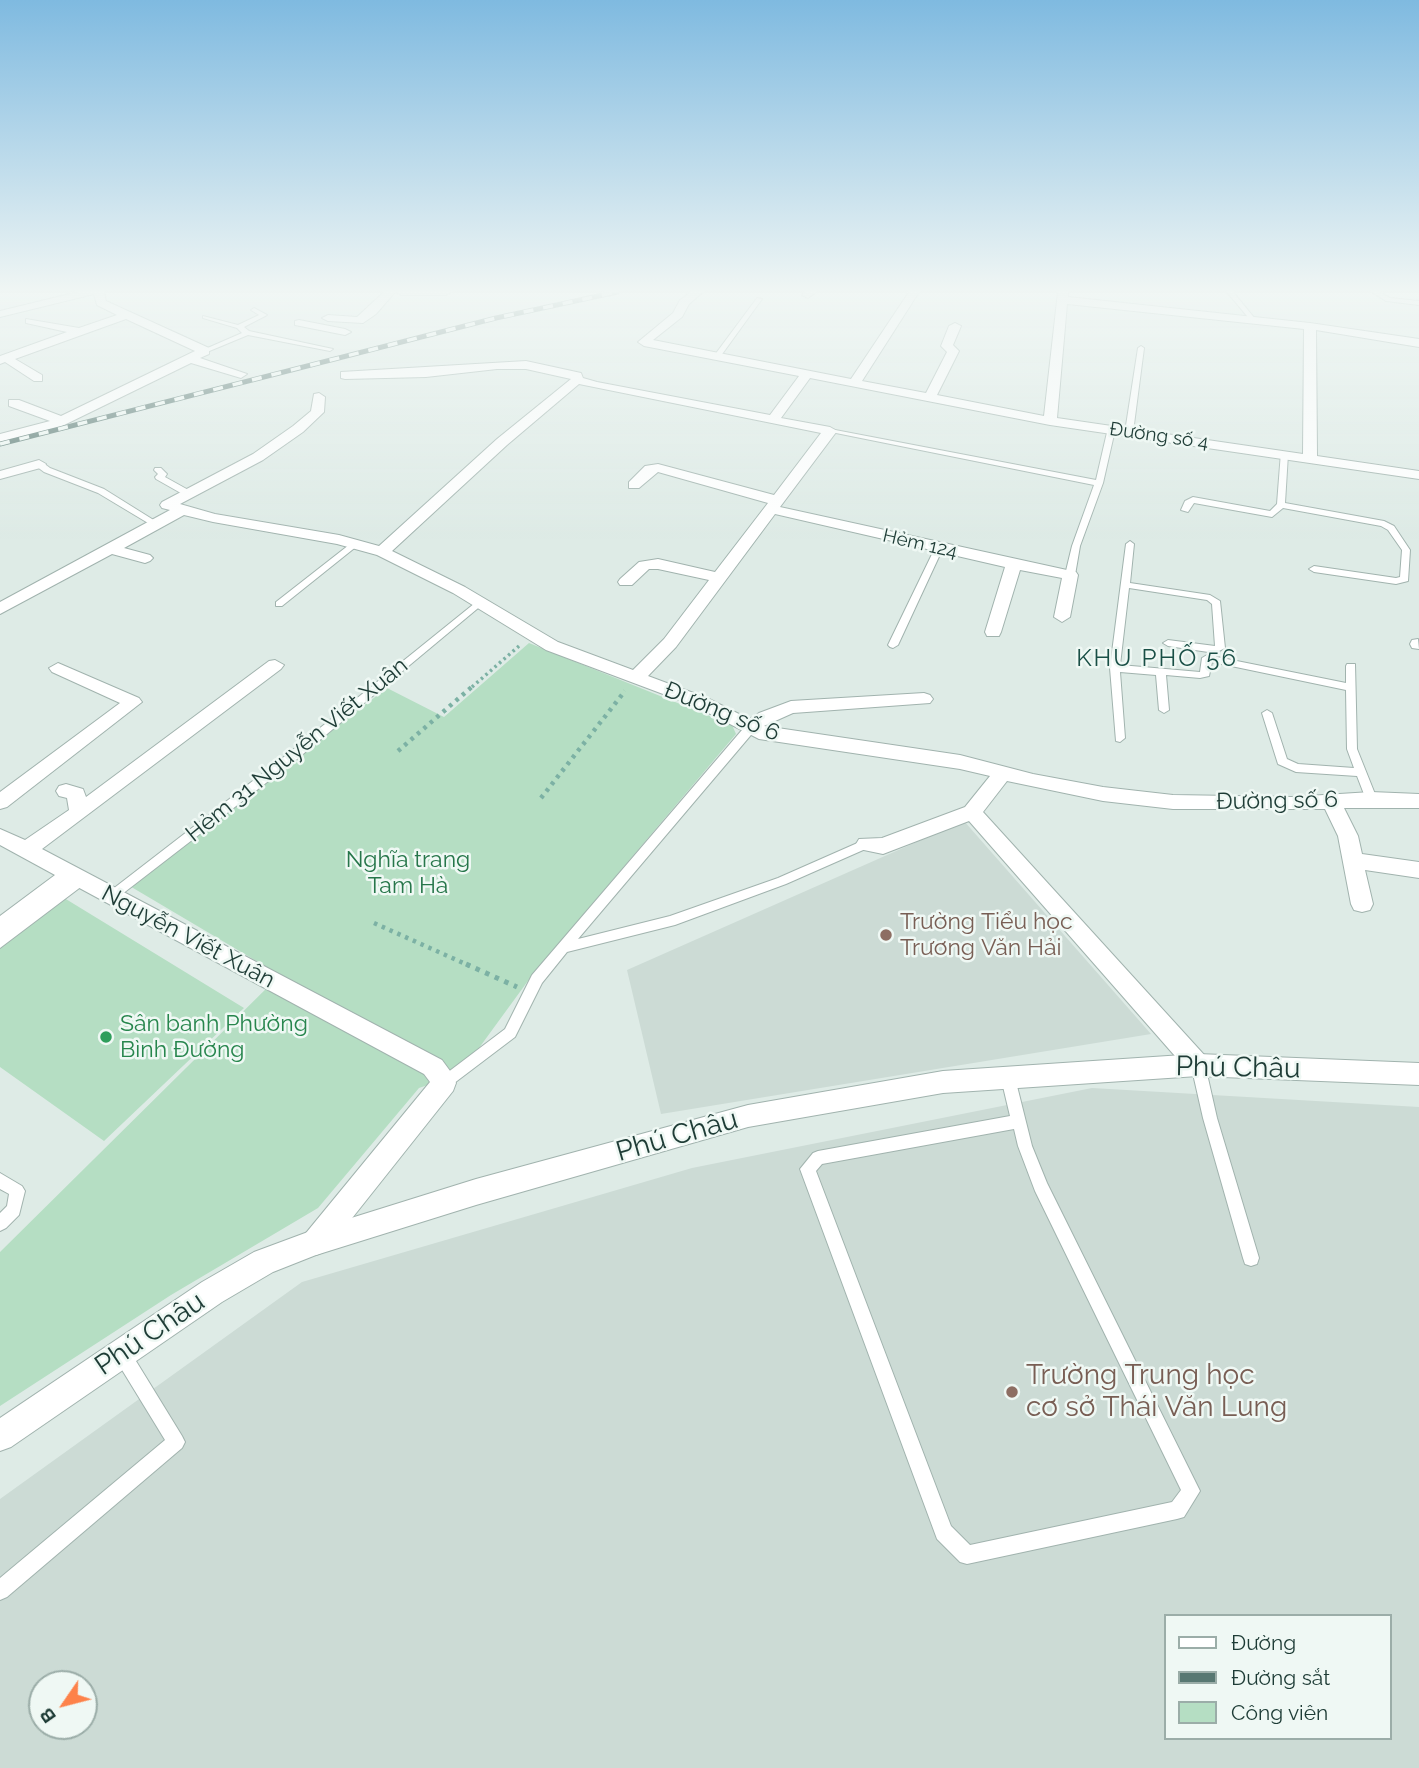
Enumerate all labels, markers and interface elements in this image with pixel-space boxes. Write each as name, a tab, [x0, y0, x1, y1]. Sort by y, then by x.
street label: Đường số 4	[1108, 418, 1210, 454]
street label: Hẻm 124	[880, 524, 960, 564]
district label: KHU PHỐ 56	[1077, 645, 1237, 673]
street label: Hẻm 31 Nguyễn Viết Xuân	[180, 652, 414, 848]
street label: Đường số 6	[660, 676, 784, 748]
street label: Đường số 6	[1216, 786, 1338, 816]
park label: Nghĩa trang Tam Hà	[346, 846, 470, 900]
street label: Nguyễn Viết Xuân	[97, 880, 279, 994]
place label: Trường Tiểu học Trương Văn Hải	[900, 908, 1073, 962]
marker: Trường Tiểu học Trương Văn Hải	[878, 927, 894, 943]
place label: Sân banh Phường Bình Đường	[120, 1010, 308, 1064]
marker: Sân banh Phường Bình Đường	[98, 1029, 114, 1045]
street label: Phú Châu	[1175, 1050, 1301, 1086]
street label: Phú Châu	[612, 1103, 742, 1169]
street label: Phú Châu	[89, 1285, 211, 1383]
place label: Trường Trung học cơ sở Thái Văn Lung	[1026, 1359, 1287, 1425]
marker: Trường Trung học cơ sở Thái Văn Lung	[1004, 1384, 1020, 1400]
legend	[1164, 1614, 1391, 1740]
text: Đường	[1231, 1630, 1296, 1655]
text: Đường sắt	[1231, 1665, 1330, 1690]
north arrow	[28, 1670, 98, 1740]
text: Công viên	[1231, 1700, 1328, 1725]
text: B	[35, 1704, 60, 1728]

